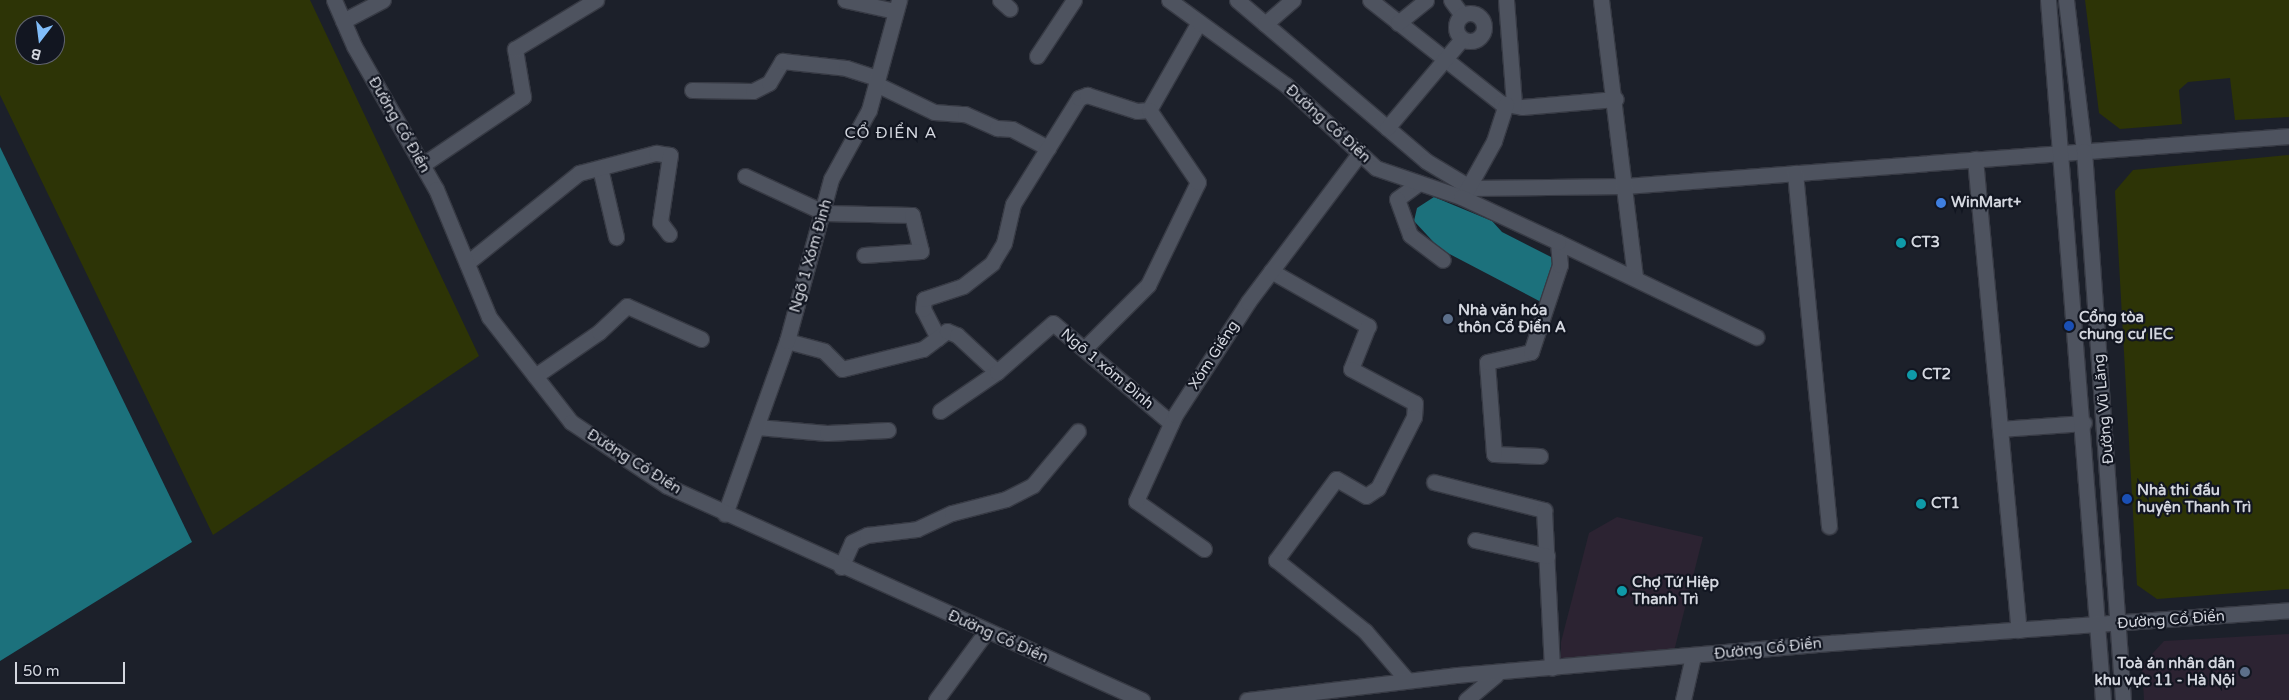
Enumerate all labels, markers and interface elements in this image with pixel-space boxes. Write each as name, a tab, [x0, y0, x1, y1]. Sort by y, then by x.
north arrow	[15, 15, 65, 65]
text: B	[29, 45, 43, 63]
street label: Đường Cổ Điển	[364, 74, 434, 176]
street label: Đường Cổ Điển	[1282, 81, 1374, 167]
district label: CỔ ĐIỂN A	[843, 123, 939, 143]
place label: WinMart+	[1951, 194, 2021, 212]
street label: Ngõ 1 Xóm Đình	[786, 197, 836, 315]
marker: WinMart+	[1935, 197, 1947, 209]
place label: CT3	[1911, 234, 1940, 252]
marker: CT3	[1895, 237, 1907, 249]
place label: Nhà văn hóa thôn Cổ Điển A	[1458, 301, 1566, 336]
place label: Cổng tòa chung cư IEC	[2079, 308, 2173, 343]
marker: Nhà văn hóa thôn Cổ Điển A	[1442, 313, 1454, 325]
street label: Xóm Giếng	[1185, 317, 1243, 393]
marker: Cổng tòa chung cư IEC	[2063, 320, 2075, 332]
street label: Ngõ 1 xóm Đình	[1057, 325, 1157, 413]
street label: Đường Vũ Lăng	[2090, 353, 2118, 465]
place label: CT2	[1922, 366, 1951, 384]
marker: CT2	[1906, 369, 1918, 381]
street label: Đường Cổ Điển	[583, 426, 685, 498]
place label: Nhà thi đấu huyện Thanh Trì	[2137, 481, 2251, 516]
marker: Nhà thi đấu huyện Thanh Trì	[2121, 493, 2133, 505]
place label: CT1	[1931, 495, 1960, 513]
marker: CT1	[1915, 498, 1927, 510]
place label: Chợ Tứ Hiệp Thanh Trì	[1632, 573, 1719, 608]
marker: Chợ Tứ Hiệp Thanh Trì	[1616, 585, 1628, 597]
street label: Đường Cổ Điển	[945, 607, 1051, 667]
street label: Đường Cổ Điển	[2117, 607, 2225, 633]
street label: Đường Cổ Điển	[1713, 634, 1823, 664]
scale bar	[18, 652, 128, 684]
place label: Toà án nhân dân khu vực 11 - Hà Nội	[2094, 654, 2235, 689]
text: 50 m	[23, 662, 60, 680]
marker: Toà án nhân dân khu vực 11 - Hà Nội	[2239, 666, 2251, 678]

